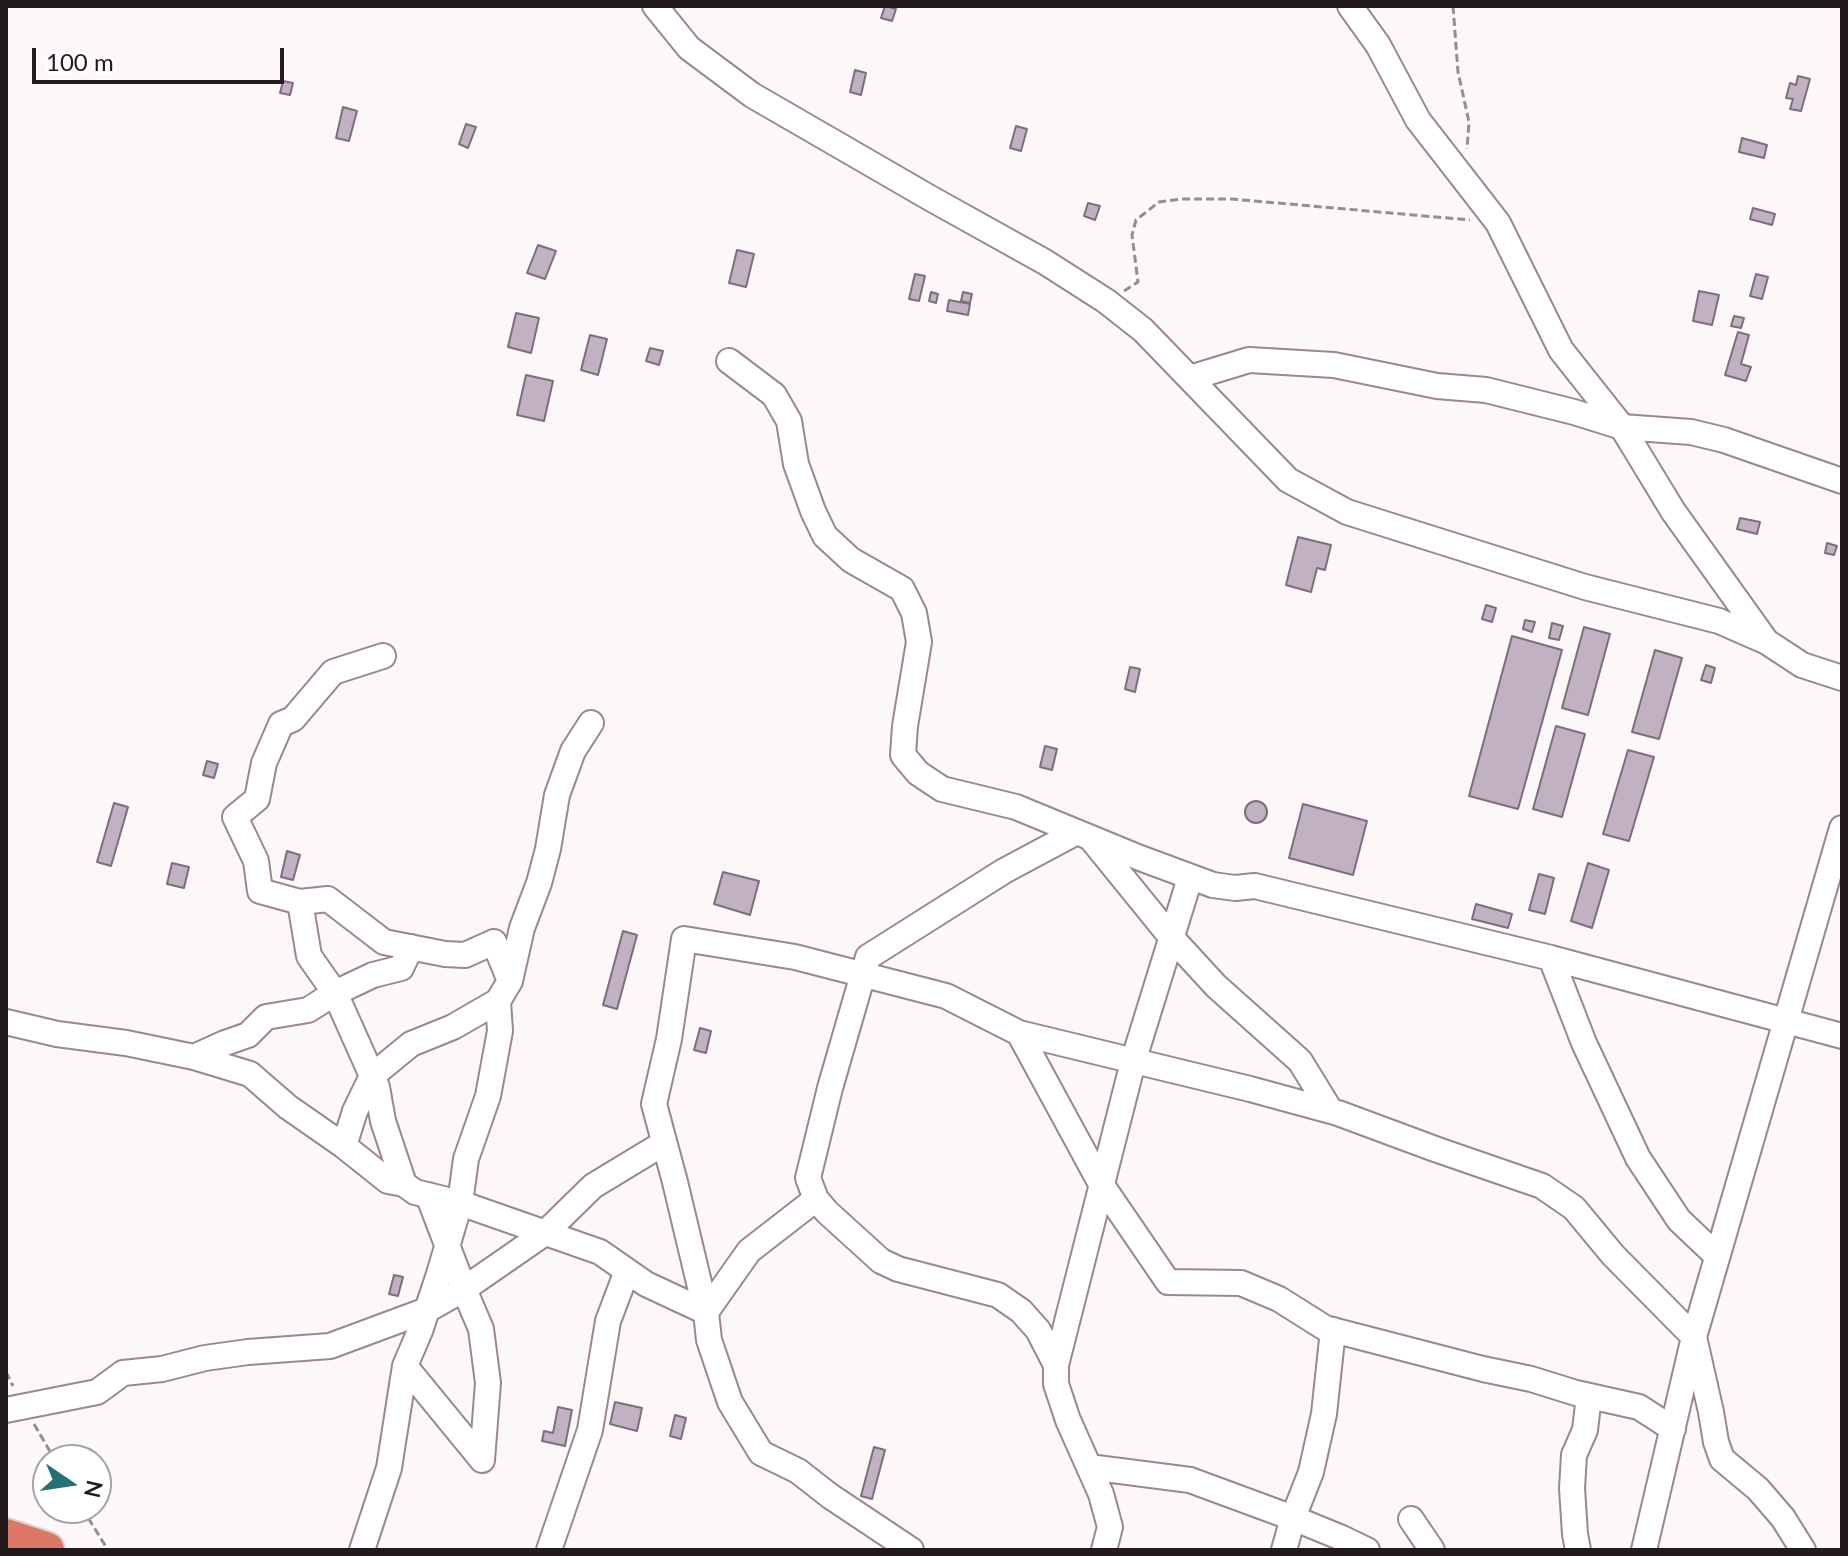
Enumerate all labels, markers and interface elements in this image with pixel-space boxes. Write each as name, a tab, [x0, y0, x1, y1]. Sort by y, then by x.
scale bar	[36, 32, 288, 82]
text: 100 m	[46, 47, 114, 76]
north arrow	[32, 1444, 112, 1524]
text: N	[79, 1478, 109, 1500]

